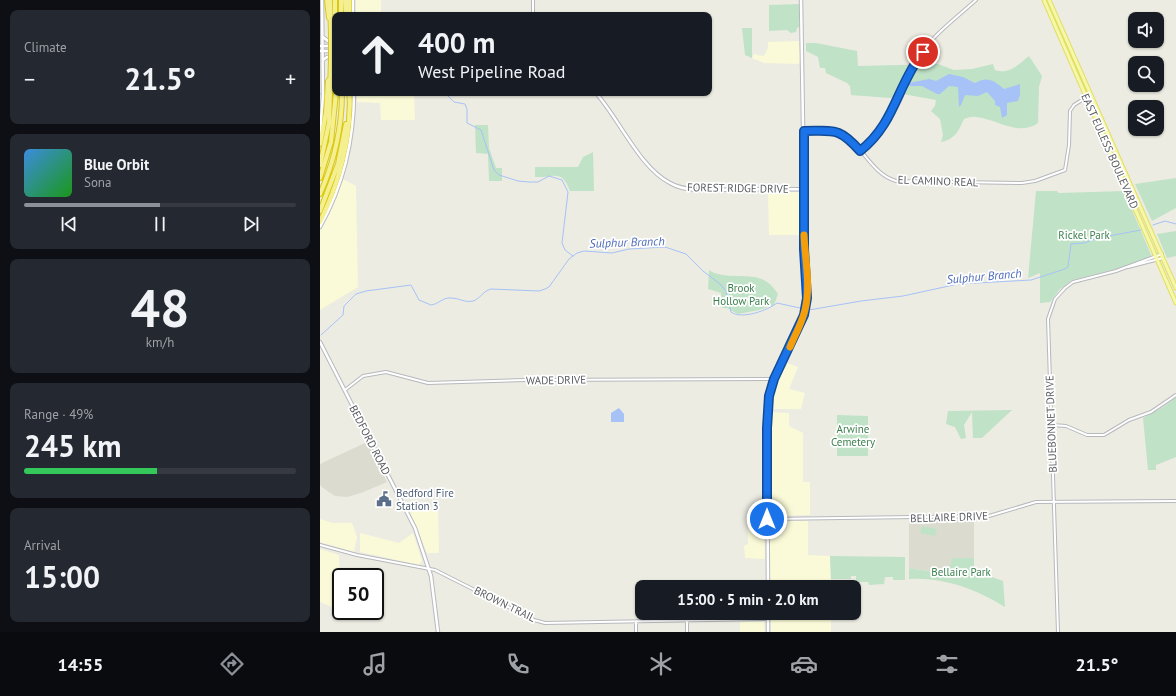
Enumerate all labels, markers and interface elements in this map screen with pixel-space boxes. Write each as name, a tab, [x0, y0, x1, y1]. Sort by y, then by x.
map controls	[1128, 12, 1164, 136]
button: sound	[1128, 12, 1164, 48]
text: 400 m	[418, 24, 495, 61]
icon: ahead	[352, 28, 404, 80]
pin	[906, 35, 940, 69]
text: Climate	[24, 39, 67, 56]
icon: arrive	[912, 41, 934, 63]
button: search	[1128, 56, 1164, 92]
text: 21.5°	[124, 59, 196, 98]
text: West Pipeline Road	[418, 60, 566, 83]
text: −	[24, 65, 35, 93]
text: +	[285, 65, 296, 93]
street label: EAST EULESS BOULEVARD	[1078, 91, 1142, 211]
button: layers	[1128, 100, 1164, 136]
text: Blue Orbit	[84, 155, 149, 174]
street label: EL CAMINO REAL	[897, 173, 979, 189]
text: Sona	[84, 174, 111, 191]
street label: FOREST RIDGE DRIVE	[687, 180, 789, 196]
icon: previous	[58, 213, 80, 235]
icon: pause	[149, 213, 171, 235]
icon: next	[240, 213, 262, 235]
park label: Rickel Park	[1058, 228, 1111, 242]
water label: Sulphur Branch	[589, 233, 665, 251]
water label: Sulphur Branch	[946, 265, 1022, 287]
text: 48	[131, 274, 189, 341]
park label: Brook Hollow Park	[713, 281, 770, 308]
text: km/h	[146, 334, 174, 351]
street label: WADE DRIVE	[526, 372, 586, 388]
street label: BLUEBONNET DRIVE	[1042, 375, 1060, 473]
street label: BEDFORD ROAD	[346, 403, 394, 477]
text: Range · 49%	[24, 406, 93, 423]
park label: Arwine Cemetery	[831, 422, 876, 449]
text: 245 km	[24, 426, 122, 465]
place label: Bedford Fire Station 3	[396, 486, 454, 513]
public building icon: Bedford Fire Station 3	[375, 490, 393, 508]
position arrow	[746, 498, 788, 540]
street label: BELLAIRE DRIVE	[910, 509, 988, 525]
text: Arrival	[24, 537, 60, 554]
text: 15:00	[24, 557, 100, 596]
park label: Bellaire Park	[931, 565, 991, 579]
speed limit sign: 50	[332, 568, 384, 620]
street label: BROWN TRAIL	[472, 583, 538, 625]
text: 15:00 · 5 min · 2.0 km	[677, 590, 819, 609]
icon: directions	[218, 650, 246, 678]
icon: music	[361, 650, 389, 678]
icon: phone	[504, 650, 532, 678]
icon: climate	[647, 650, 675, 678]
icon: car	[790, 650, 818, 678]
icon: filters	[933, 650, 961, 678]
text: 14:55	[57, 653, 103, 676]
text: 21.5°	[1076, 653, 1119, 676]

